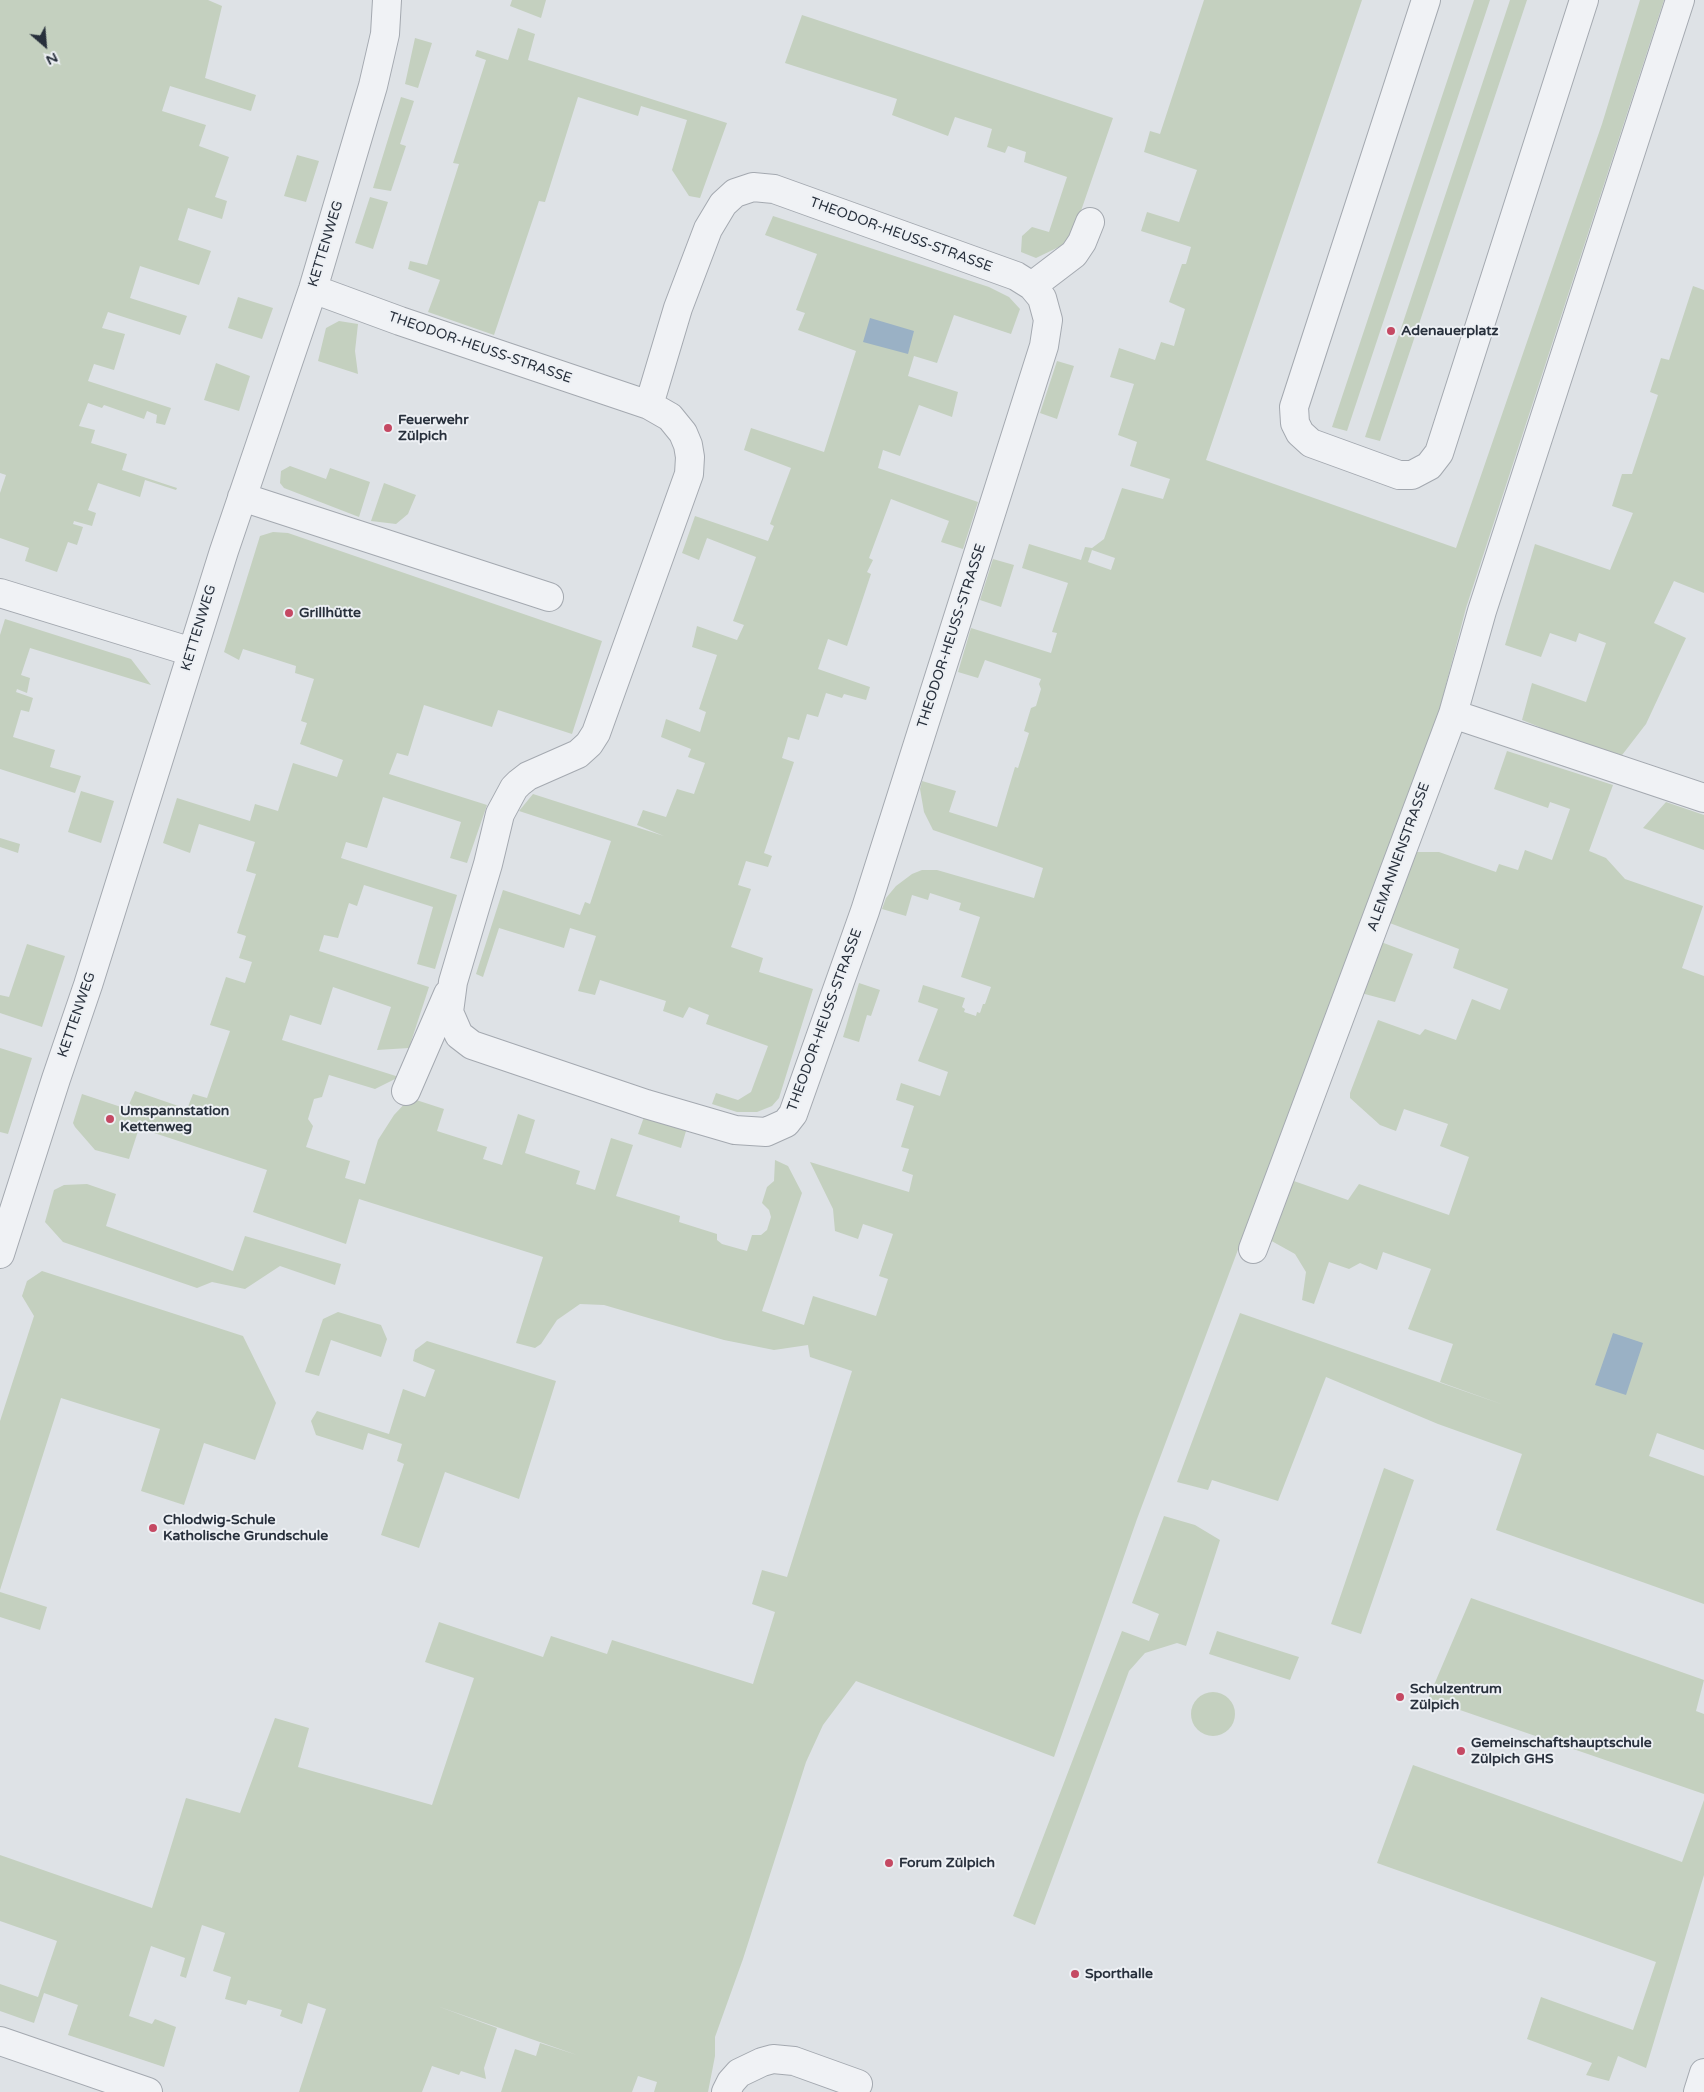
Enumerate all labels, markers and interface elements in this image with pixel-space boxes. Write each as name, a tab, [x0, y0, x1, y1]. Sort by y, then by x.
north arrow	[20, 20, 70, 70]
text: N	[43, 49, 61, 69]
street label: THEODOR-HEUSS-STRASSE	[807, 194, 995, 276]
street label: KETTENWEG	[305, 199, 347, 289]
street label: THEODOR-HEUSS-STRASSE	[386, 309, 574, 387]
place label: Adenauerplatz	[1401, 323, 1499, 339]
marker: Adenauerplatz	[1385, 325, 1397, 337]
place label: Feuerwehr Zülpich	[398, 412, 468, 444]
marker: Feuerwehr Zülpich	[382, 422, 394, 434]
street label: THEODOR-HEUSS-STRASSE	[914, 542, 990, 730]
street label: KETTENWEG	[178, 583, 220, 673]
place label: Grillhütte	[299, 605, 361, 621]
marker: Grillhütte	[283, 607, 295, 619]
street label: ALEMANNENSTRASSE	[1364, 780, 1434, 934]
street label: THEODOR-HEUSS-STRASSE	[784, 926, 866, 1114]
street label: KETTENWEG	[55, 970, 99, 1060]
place label: Umspannstation Kettenweg	[120, 1103, 229, 1136]
marker: Umspannstation Kettenweg	[104, 1113, 116, 1125]
place label: Chlodwig-Schule Katholische Grundschule	[163, 1512, 328, 1544]
marker: Chlodwig-Schule Katholische Grundschule	[147, 1522, 159, 1534]
place label: Schulzentrum Zülpich	[1410, 1681, 1502, 1714]
marker: Schulzentrum Zülpich	[1394, 1691, 1406, 1703]
place label: Gemeinschaftshauptschule Zülpich GHS	[1471, 1735, 1652, 1768]
marker: Gemeinschaftshauptschule Zülpich GHS	[1455, 1745, 1467, 1757]
place label: Forum Zülpich	[899, 1855, 995, 1871]
marker: Forum Zülpich	[883, 1857, 895, 1869]
place label: Sporthalle	[1085, 1966, 1153, 1982]
marker: Sporthalle	[1069, 1968, 1081, 1980]

